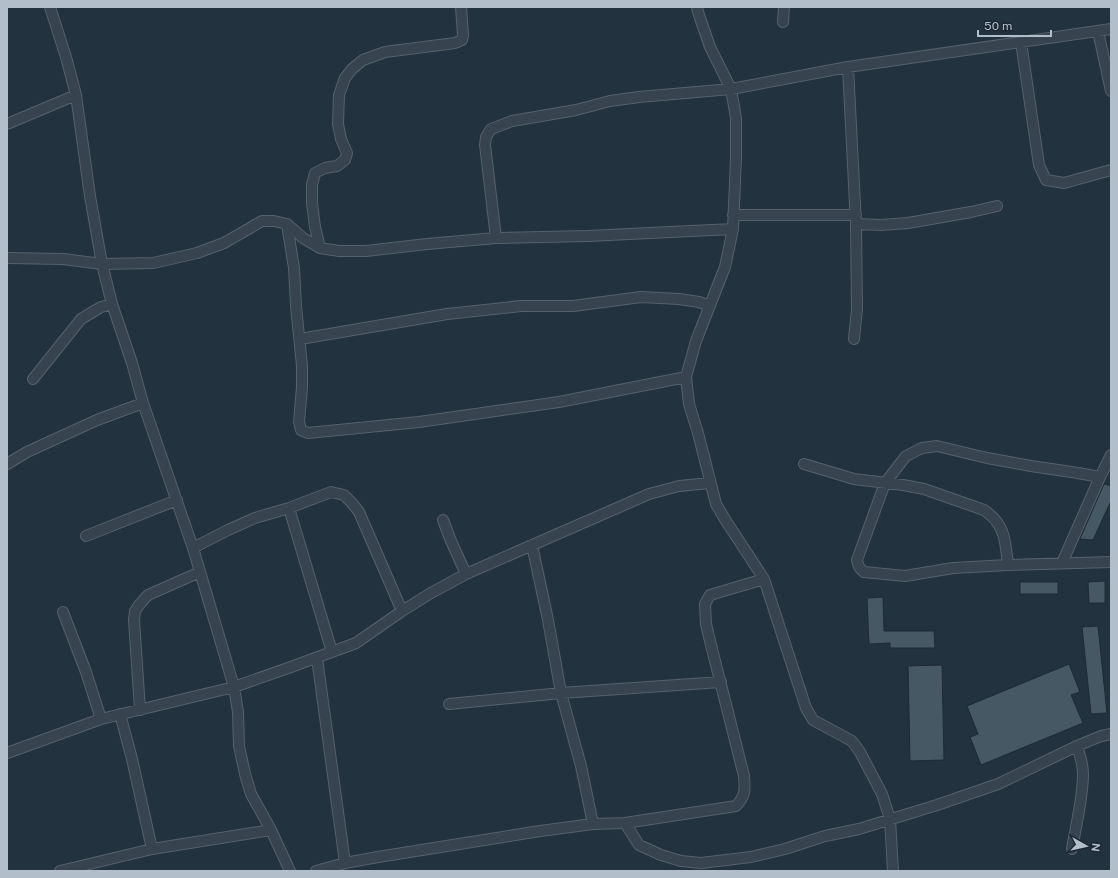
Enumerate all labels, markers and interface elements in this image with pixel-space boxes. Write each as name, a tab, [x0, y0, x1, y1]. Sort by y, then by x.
scale bar	[978, 12, 1051, 38]
text: 50 m	[984, 19, 1012, 33]
north arrow	[1066, 826, 1106, 866]
text: N	[1089, 842, 1102, 852]

